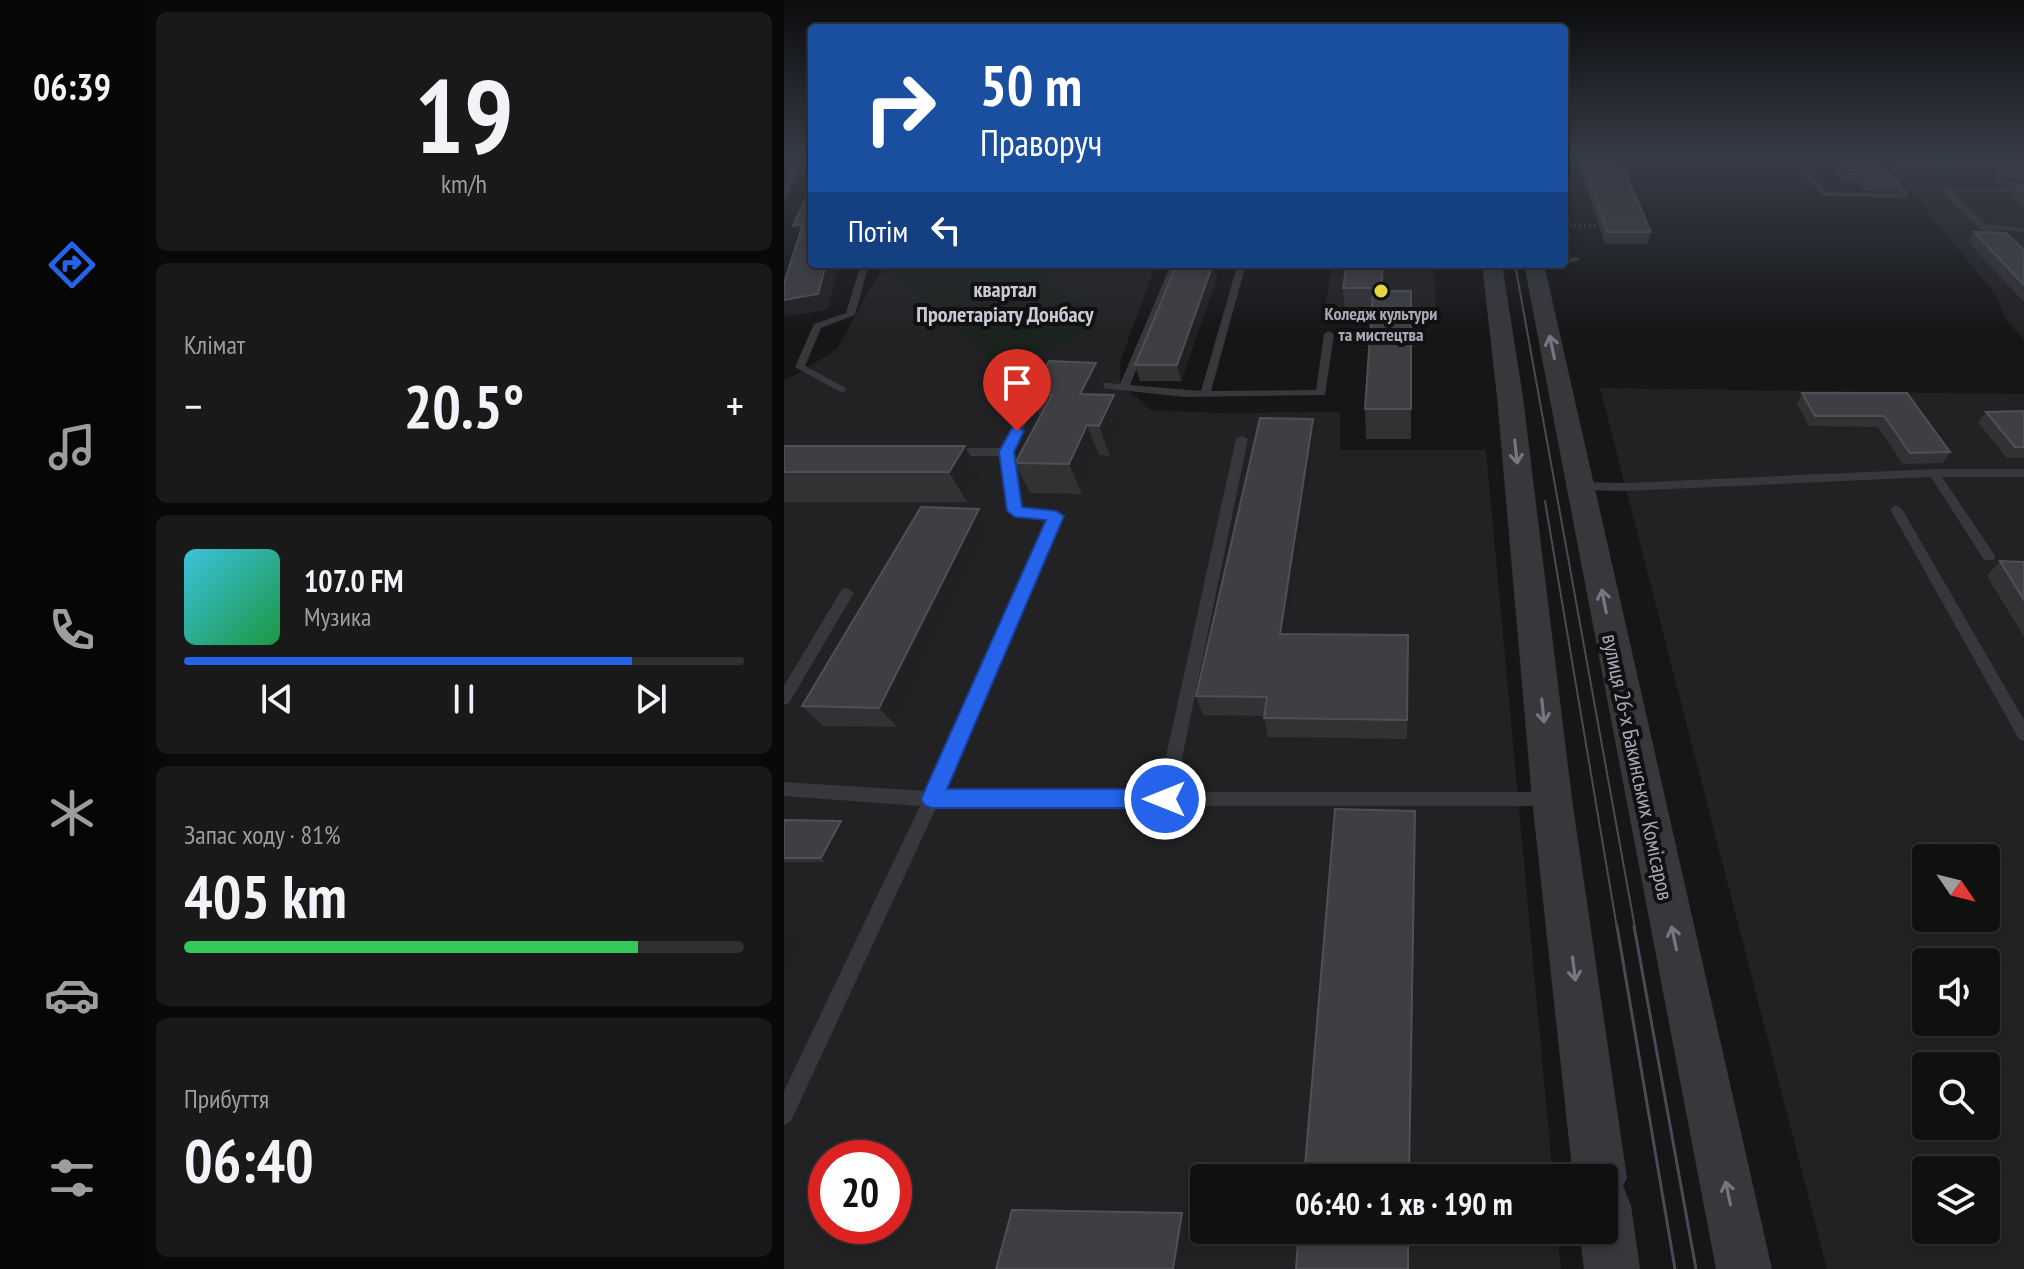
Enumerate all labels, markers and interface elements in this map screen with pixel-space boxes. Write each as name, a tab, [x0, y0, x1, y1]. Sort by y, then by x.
text: 19	[414, 47, 514, 182]
text: 50 m	[980, 49, 1082, 121]
icon: right	[848, 56, 952, 160]
text: 06:39	[33, 63, 111, 110]
text: Праворуч	[980, 119, 1102, 166]
text: km/h	[441, 167, 487, 200]
icon: left	[924, 208, 968, 252]
text: Потім	[848, 211, 908, 250]
icon: directions	[44, 237, 100, 293]
district label: квартал Пролетаріату Донбасу	[916, 275, 1095, 328]
marker: Коледж культури та мистецтва	[1372, 282, 1390, 300]
place label: Коледж культури та мистецтва	[1325, 302, 1437, 346]
text: Клімат	[184, 328, 245, 361]
one-way arrow	[1544, 334, 1559, 360]
pin	[983, 349, 1051, 431]
icon: arrive	[995, 361, 1039, 405]
text: 20.5°	[404, 367, 524, 445]
text: −	[184, 377, 202, 434]
text: +	[726, 377, 744, 434]
icon: music	[44, 419, 100, 475]
one-way arrow	[1509, 439, 1524, 465]
text: 107.0 FM	[304, 561, 403, 600]
one-way arrow	[1596, 589, 1611, 615]
text: Музика	[304, 600, 371, 633]
icon: phone	[44, 602, 100, 658]
street label: вулиця 26-х Бакинських Комісаров	[1596, 631, 1680, 903]
icon: previous	[255, 677, 299, 721]
icon: pause	[442, 677, 486, 721]
icon: next	[629, 677, 673, 721]
one-way arrow	[1535, 697, 1550, 724]
position arrow	[1123, 757, 1207, 841]
icon: climate	[44, 785, 100, 841]
text: Запас ходу · 81%	[184, 818, 341, 851]
north arrow	[1912, 844, 2000, 932]
map controls	[1912, 844, 2000, 1244]
text: 405 km	[184, 857, 347, 935]
one-way arrow	[1666, 926, 1681, 952]
button: sound	[1912, 948, 2000, 1036]
one-way arrow	[1566, 955, 1581, 982]
icon: car	[44, 967, 100, 1023]
button: search	[1912, 1052, 2000, 1140]
text: Прибуття	[184, 1082, 269, 1115]
text: 06:40	[184, 1121, 314, 1199]
speed limit sign: 20	[808, 1140, 912, 1244]
icon: filters	[44, 1150, 100, 1206]
button: layers	[1912, 1156, 2000, 1244]
one-way arrow	[1719, 1180, 1734, 1206]
text: 06:40 · 1 хв · 190 m	[1295, 1184, 1513, 1223]

